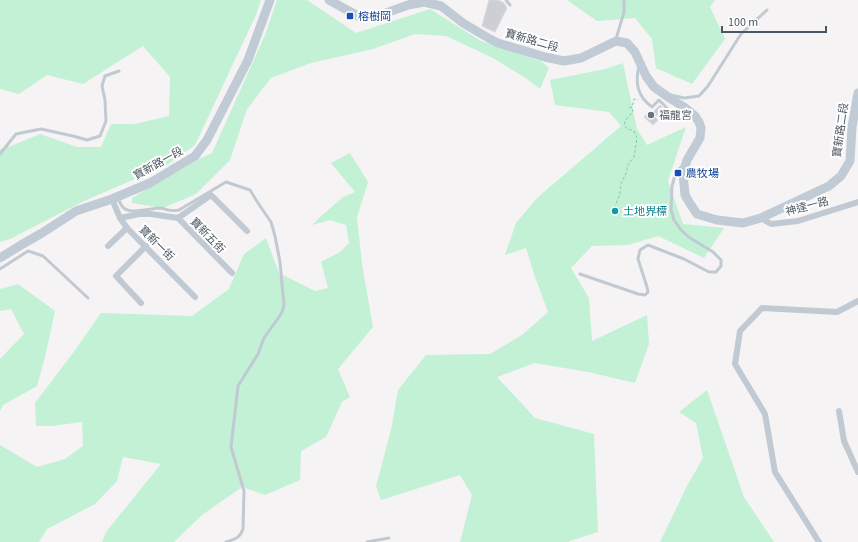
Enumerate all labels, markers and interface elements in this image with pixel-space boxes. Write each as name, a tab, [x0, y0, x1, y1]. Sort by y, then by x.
scale bar	[722, 8, 826, 34]
place label: 榕樹岡	[358, 9, 391, 24]
marker: 榕樹岡	[345, 11, 355, 21]
text: 100 m	[728, 14, 758, 31]
street label: 寶新路二段	[503, 26, 560, 55]
street label: 寶新路二段	[829, 102, 852, 158]
place label: 福龍宮	[659, 108, 692, 123]
marker: 福龍宮	[646, 110, 656, 120]
street label: 寶新路一段	[131, 144, 186, 183]
place label: 農牧場	[686, 166, 719, 181]
marker: 農牧場	[673, 168, 683, 178]
street label: 神達一路	[784, 194, 830, 219]
place label: 土地界標	[623, 204, 667, 219]
marker: 土地界標	[610, 206, 620, 216]
street label: 寶新五街	[187, 214, 228, 256]
street label: 寶新一街	[136, 222, 178, 264]

